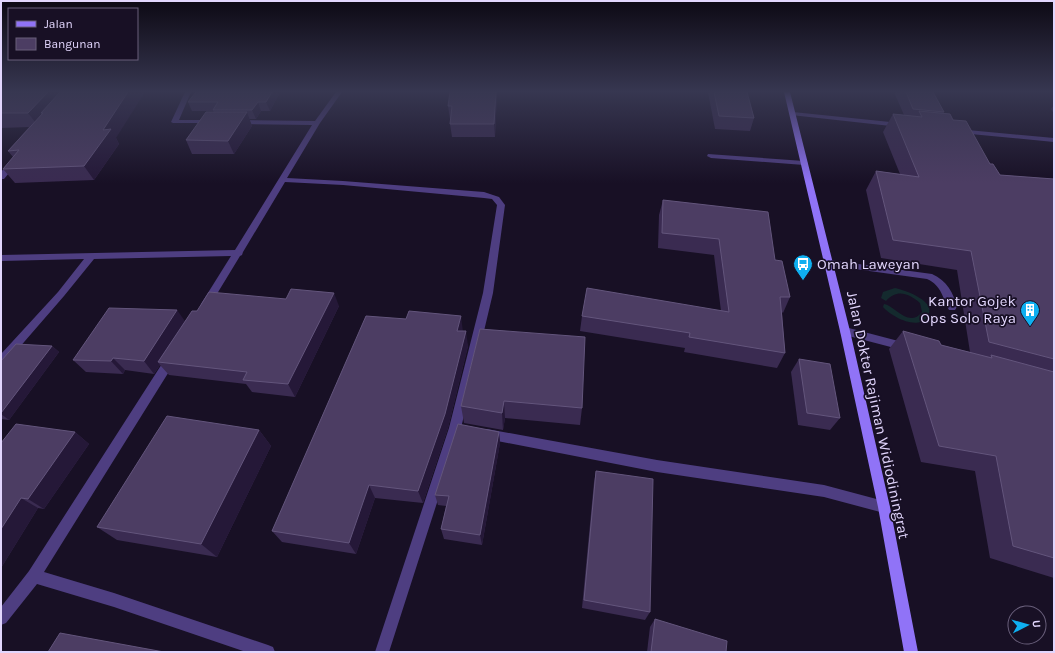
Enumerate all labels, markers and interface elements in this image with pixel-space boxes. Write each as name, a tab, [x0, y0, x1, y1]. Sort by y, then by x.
legend	[8, 8, 138, 60]
text: Jalan	[44, 17, 73, 31]
text: Bangunan	[44, 37, 100, 51]
bus stop icon: Omah Laweyan	[792, 253, 814, 281]
place label: Omah Laweyan	[817, 255, 920, 273]
street label: Jalan Dokter Rajiman Widiodiningrat	[843, 289, 913, 541]
place label: Kantor Gojek Ops Solo Raya	[920, 292, 1016, 327]
building icon: Kantor Gojek Ops Solo Raya	[1019, 299, 1041, 327]
north arrow	[1007, 605, 1047, 645]
text: U	[1030, 620, 1043, 628]

